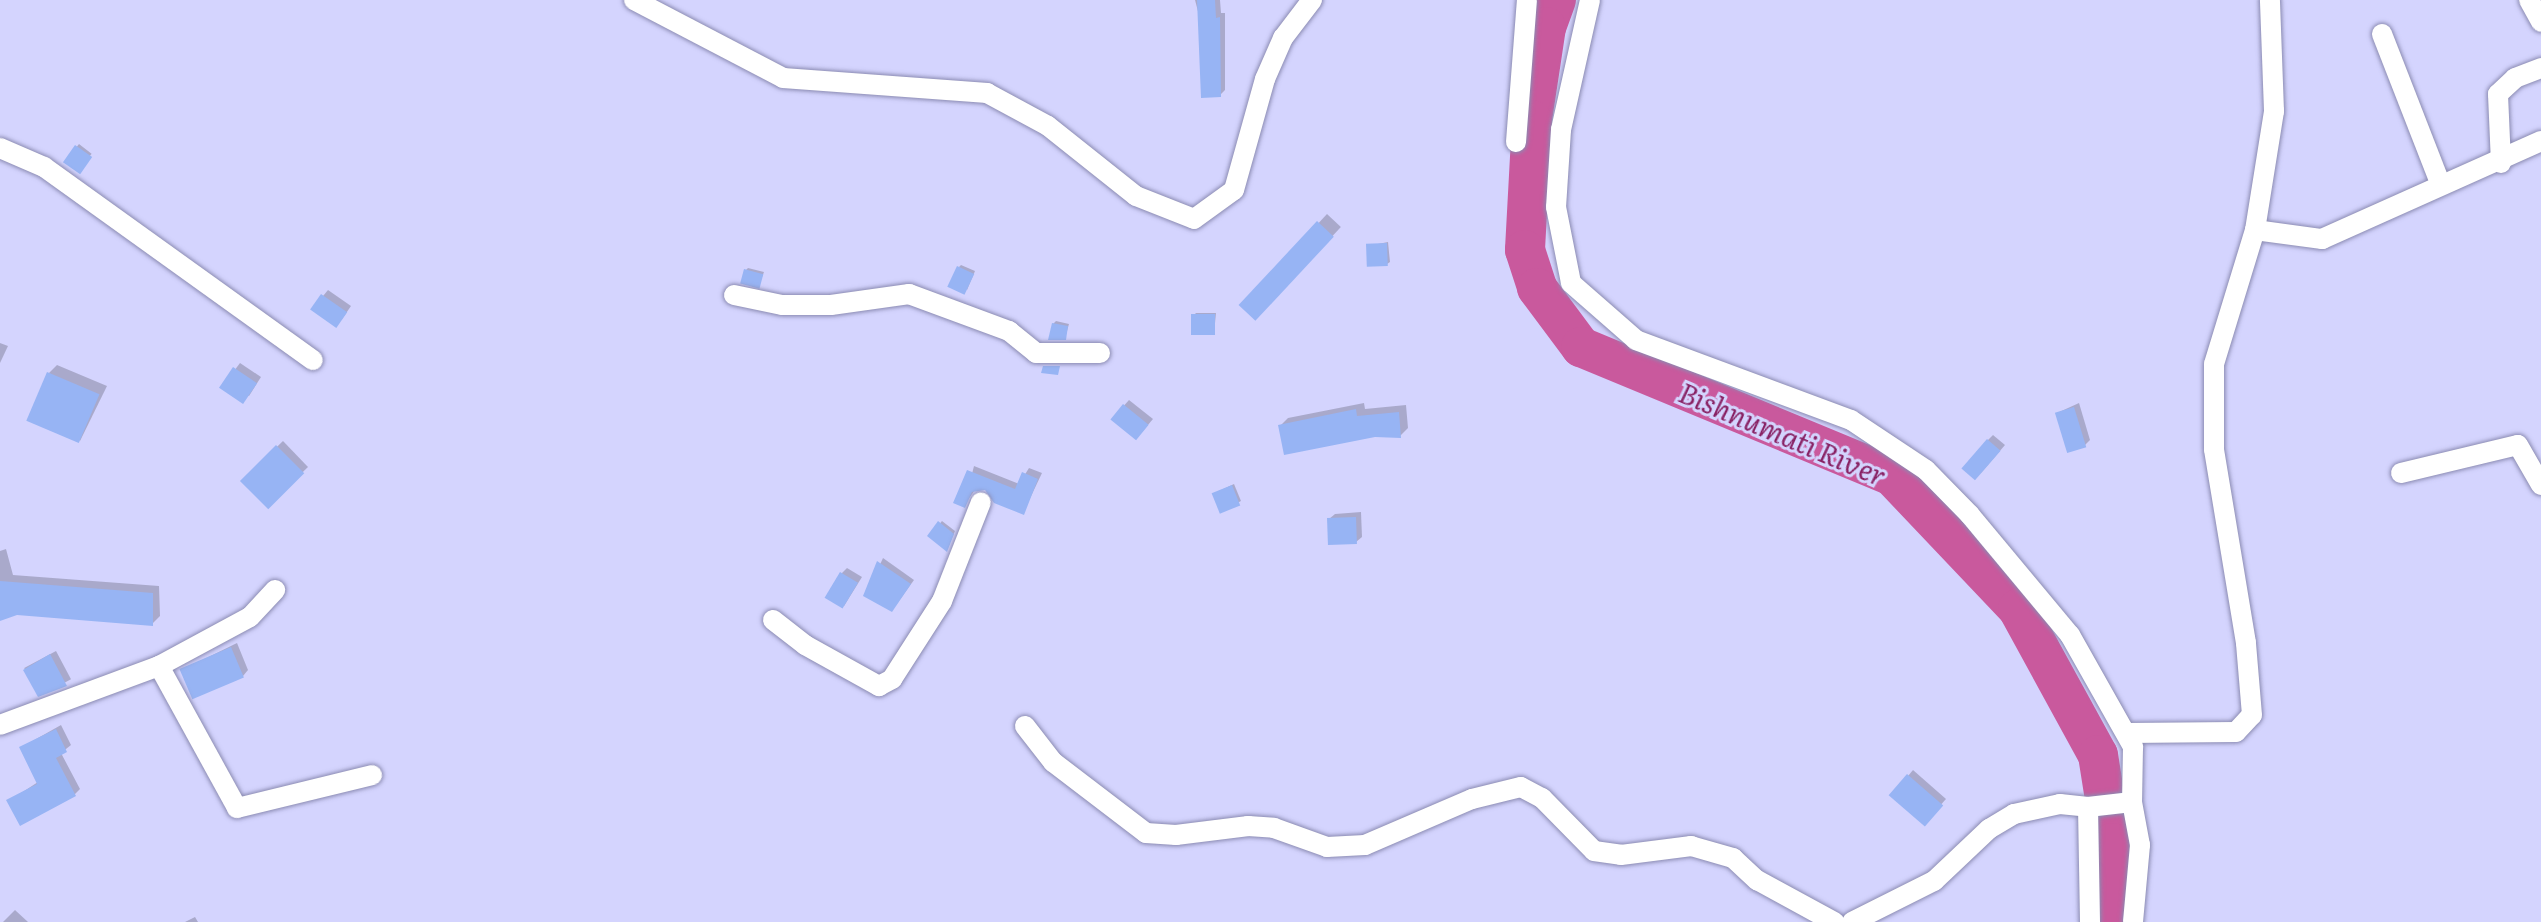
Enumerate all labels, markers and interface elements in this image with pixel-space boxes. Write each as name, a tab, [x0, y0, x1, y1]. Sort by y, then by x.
water label: Bishnumati River	[1674, 374, 1892, 492]

